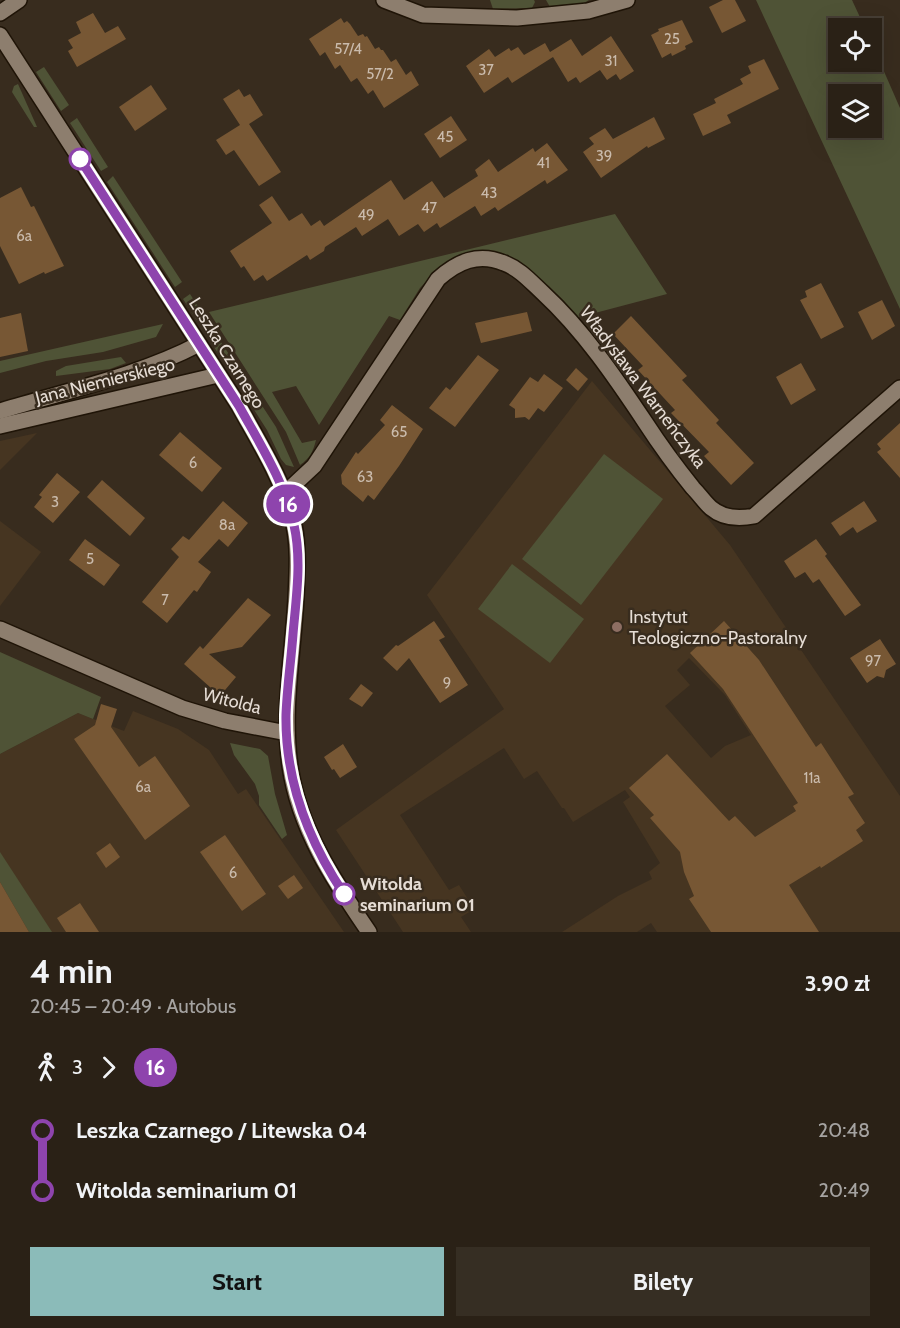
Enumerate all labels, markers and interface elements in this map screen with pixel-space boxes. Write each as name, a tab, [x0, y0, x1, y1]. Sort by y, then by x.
map controls	[828, 18, 882, 138]
button: locate	[828, 18, 882, 72]
house number: 25	[664, 30, 680, 48]
house number: 57/4	[334, 40, 362, 58]
house number: 31	[604, 52, 618, 70]
house number: 37	[478, 61, 494, 79]
house number: 57/2	[366, 65, 394, 83]
button: layers	[828, 84, 882, 138]
house number: 45	[437, 128, 453, 146]
house number: 39	[596, 147, 612, 165]
unlabelled marker	[69, 148, 91, 170]
house number: 41	[536, 154, 550, 172]
house number: 43	[481, 184, 497, 202]
house number: 47	[421, 199, 438, 217]
house number: 49	[357, 206, 375, 224]
house number: 6a	[16, 227, 33, 245]
street label: Leszka Czarnego	[184, 293, 270, 413]
street label: Władysława Warneńczyka	[575, 302, 711, 473]
street label: Jana Niemierskiego	[32, 353, 177, 409]
house number: 65	[391, 423, 407, 441]
house number: 6	[189, 454, 197, 472]
house number: 63	[357, 468, 373, 486]
line badge: 16	[261, 484, 315, 524]
text: 16	[278, 492, 298, 517]
house number: 3	[51, 493, 59, 511]
house number: 8a	[219, 516, 236, 534]
house number: 5	[86, 550, 94, 568]
house number: 7	[161, 591, 169, 609]
place label: Instytut Teologiczno-Pastoralny	[629, 606, 807, 649]
marker: Instytut Teologiczno-Pastoralny	[610, 620, 624, 634]
house number: 97	[865, 652, 881, 670]
house number: 9	[443, 674, 451, 692]
street label: Witolda	[201, 683, 264, 719]
house number: 11a	[804, 769, 821, 787]
house number: 6a	[135, 778, 152, 796]
house number: 6	[229, 864, 237, 882]
place label: Witolda seminarium 01	[360, 873, 475, 916]
marker: Witolda seminarium 01	[333, 883, 355, 905]
text: 4 min	[30, 951, 113, 991]
text: 3.90 zł	[805, 970, 870, 997]
text: 20:45 – 20:49 · Autobus	[30, 994, 236, 1018]
icon: walk	[30, 1051, 63, 1084]
icon: forward	[92, 1051, 125, 1084]
text: 3	[72, 1055, 83, 1079]
text: 16	[146, 1055, 165, 1080]
text: Leszka Czarnego / Litewska 04	[76, 1117, 367, 1144]
text: 20:48	[818, 1118, 870, 1142]
text: Witolda seminarium 01	[76, 1177, 297, 1204]
text: 20:49	[818, 1178, 870, 1202]
button: Start	[30, 1247, 444, 1316]
button: Bilety	[456, 1247, 870, 1316]

